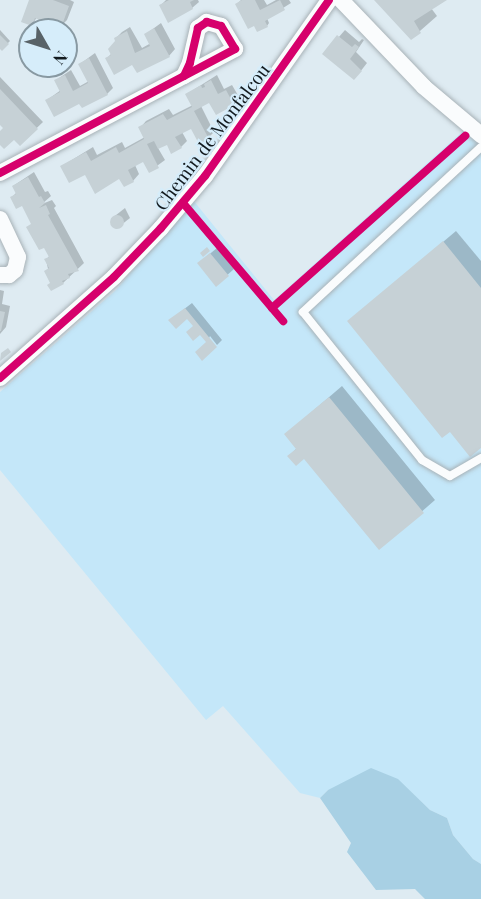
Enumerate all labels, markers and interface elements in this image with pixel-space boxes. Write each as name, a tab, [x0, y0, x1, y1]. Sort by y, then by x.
north arrow	[18, 18, 78, 78]
text: N	[49, 47, 73, 69]
street label: Chemin de Monfalcou	[150, 60, 274, 214]

